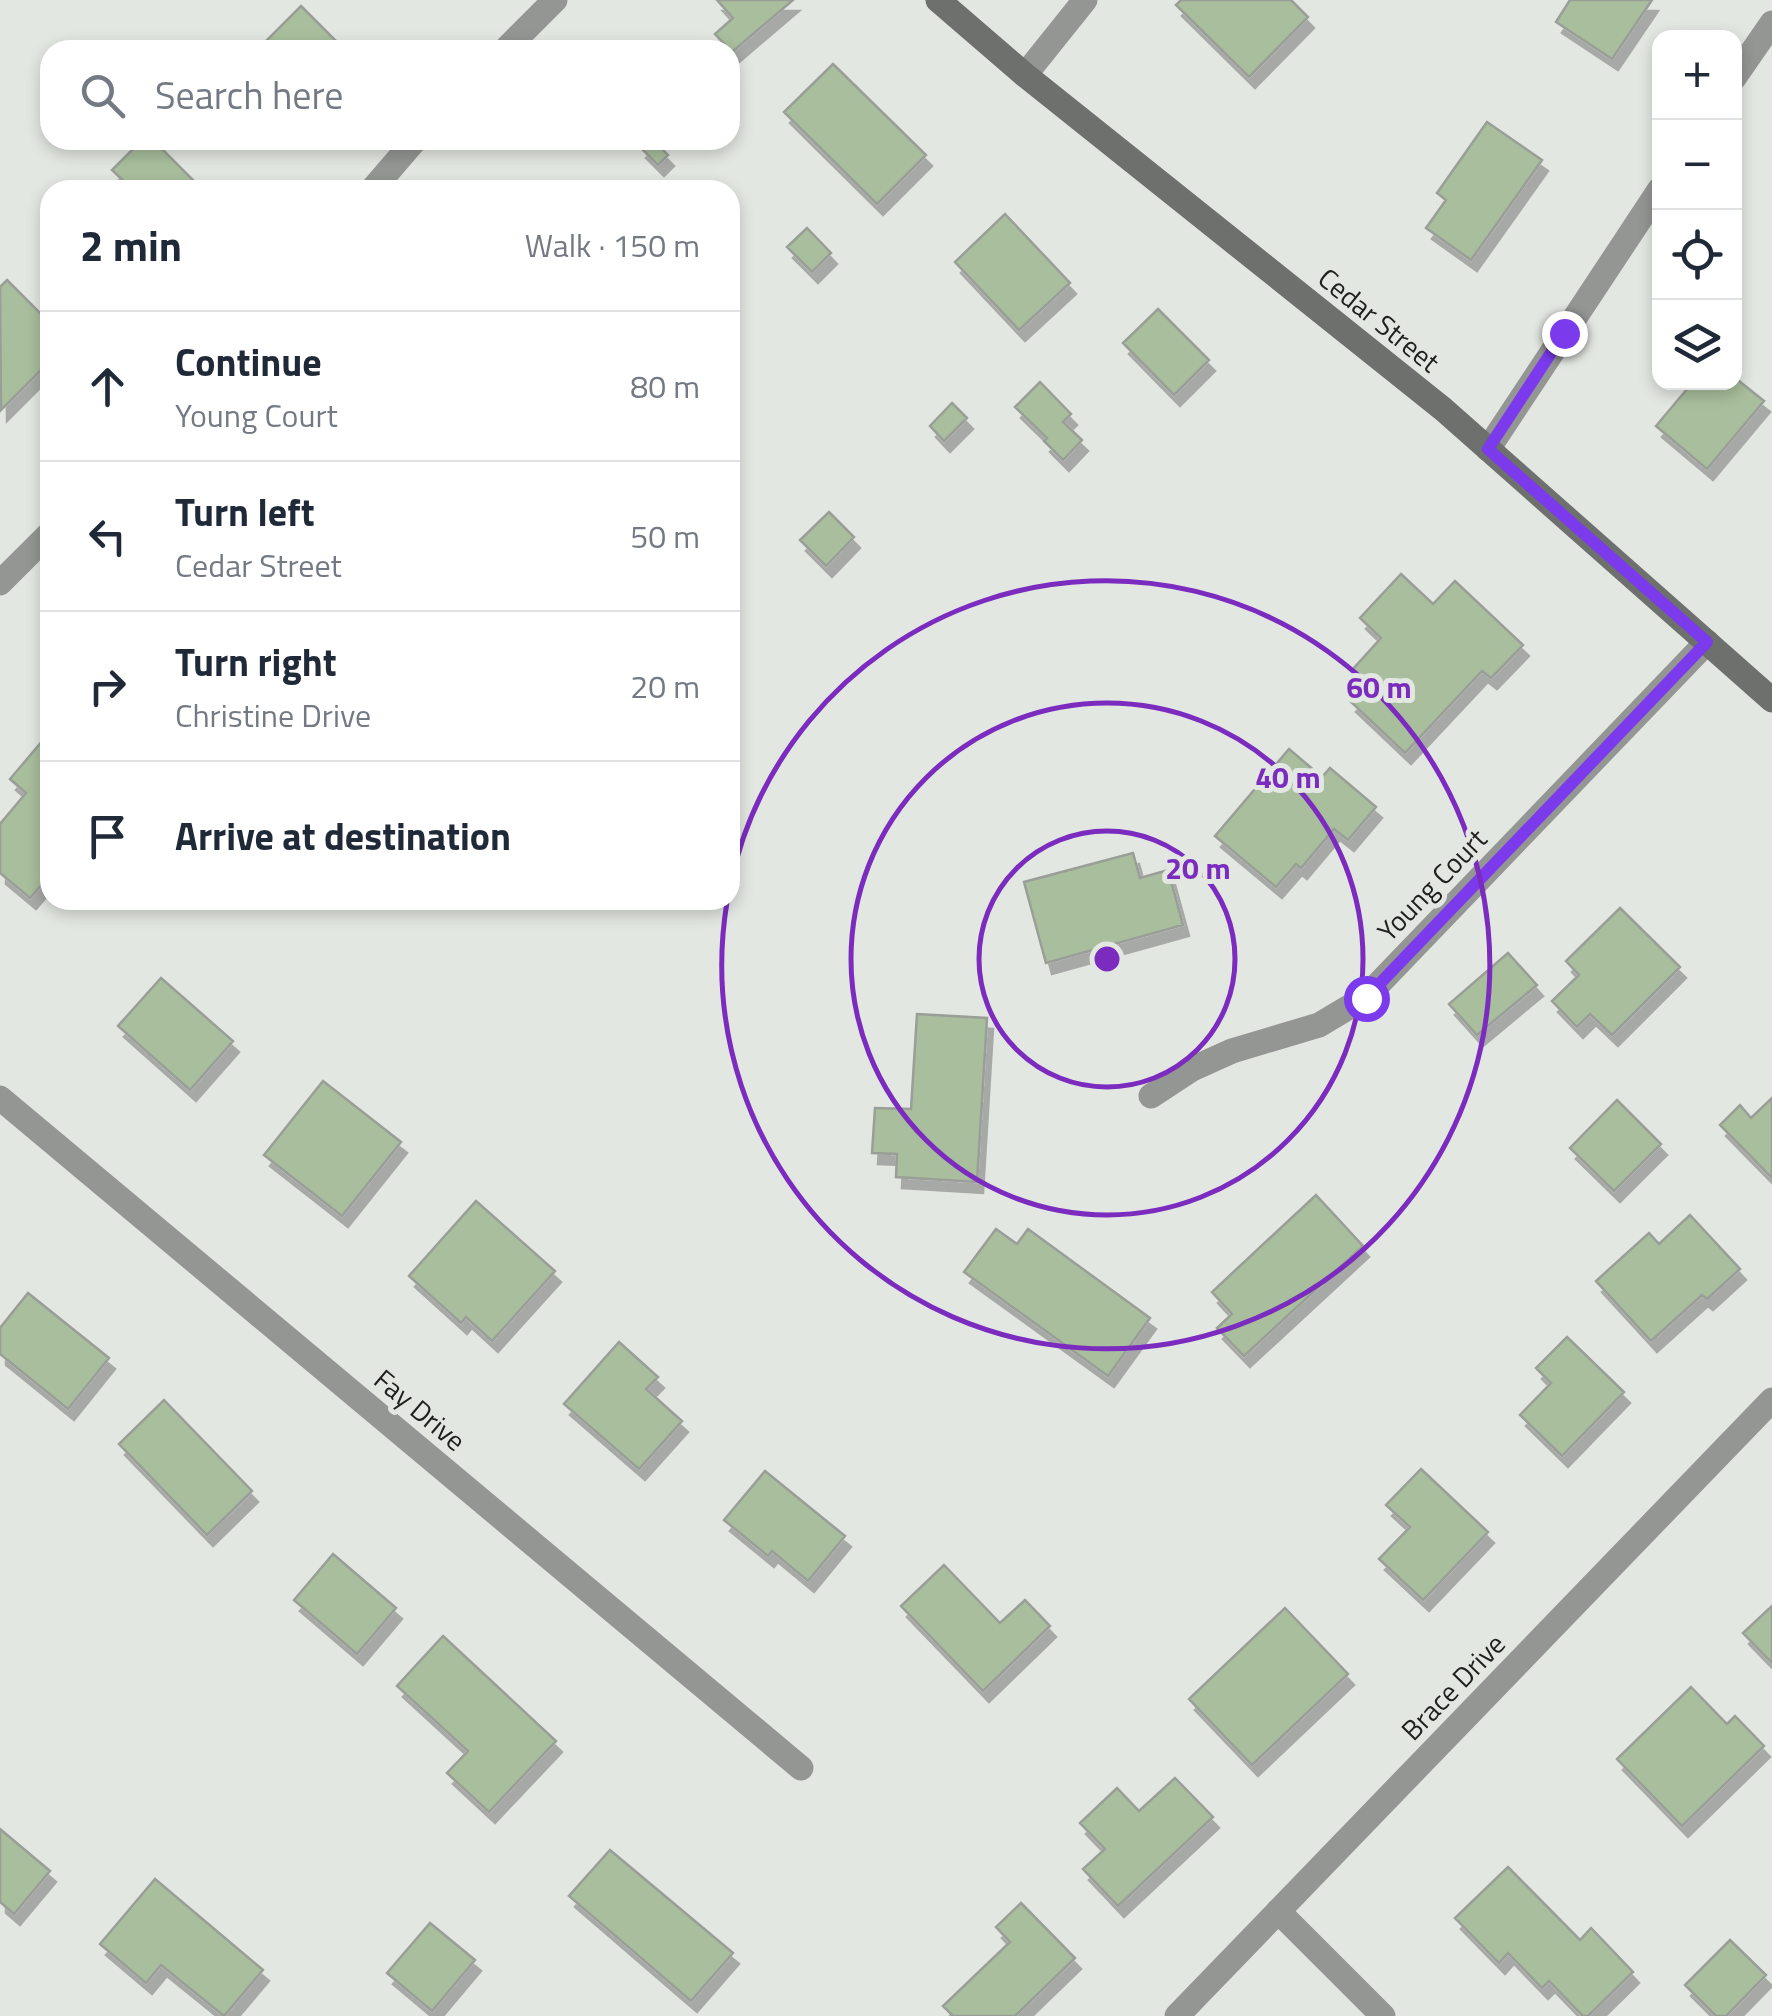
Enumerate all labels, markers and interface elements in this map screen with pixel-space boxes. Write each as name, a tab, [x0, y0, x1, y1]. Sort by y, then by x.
map controls	[1652, 30, 1742, 390]
button: +	[1652, 30, 1742, 120]
search box	[40, 40, 740, 150]
text: Search here	[155, 66, 343, 124]
icon: search	[75, 68, 130, 123]
button: −	[1652, 120, 1742, 210]
button: locate	[1652, 210, 1742, 300]
text: 2 min	[80, 213, 182, 277]
text: Walk · 150 m	[525, 221, 700, 269]
street label: Cedar Street	[1309, 257, 1450, 382]
button: layers	[1652, 300, 1742, 390]
route end	[1542, 311, 1588, 357]
text: Continue	[175, 333, 322, 391]
icon: ahead	[80, 359, 135, 414]
text: 80 m	[630, 362, 700, 410]
text: Young Court	[175, 391, 338, 439]
text: Turn left	[175, 483, 315, 541]
icon: left	[80, 509, 135, 564]
text: 50 m	[630, 512, 700, 560]
text: Cedar Street	[175, 541, 342, 589]
text: Turn right	[175, 633, 337, 691]
icon: right	[80, 659, 135, 714]
text: 20 m	[630, 662, 700, 710]
text: 60 m	[1346, 664, 1412, 710]
text: Christine Drive	[175, 691, 371, 739]
text: 40 m	[1255, 754, 1321, 800]
text: Arrive at destination	[175, 807, 511, 865]
icon: arrive	[80, 809, 135, 864]
street label: Young Court	[1367, 818, 1497, 951]
text: 20 m	[1165, 845, 1231, 891]
centre of rings	[1089, 941, 1125, 977]
route start	[1344, 976, 1390, 1022]
street label: Fay Drive	[365, 1358, 476, 1461]
street label: Brace Drive	[1390, 1623, 1515, 1750]

